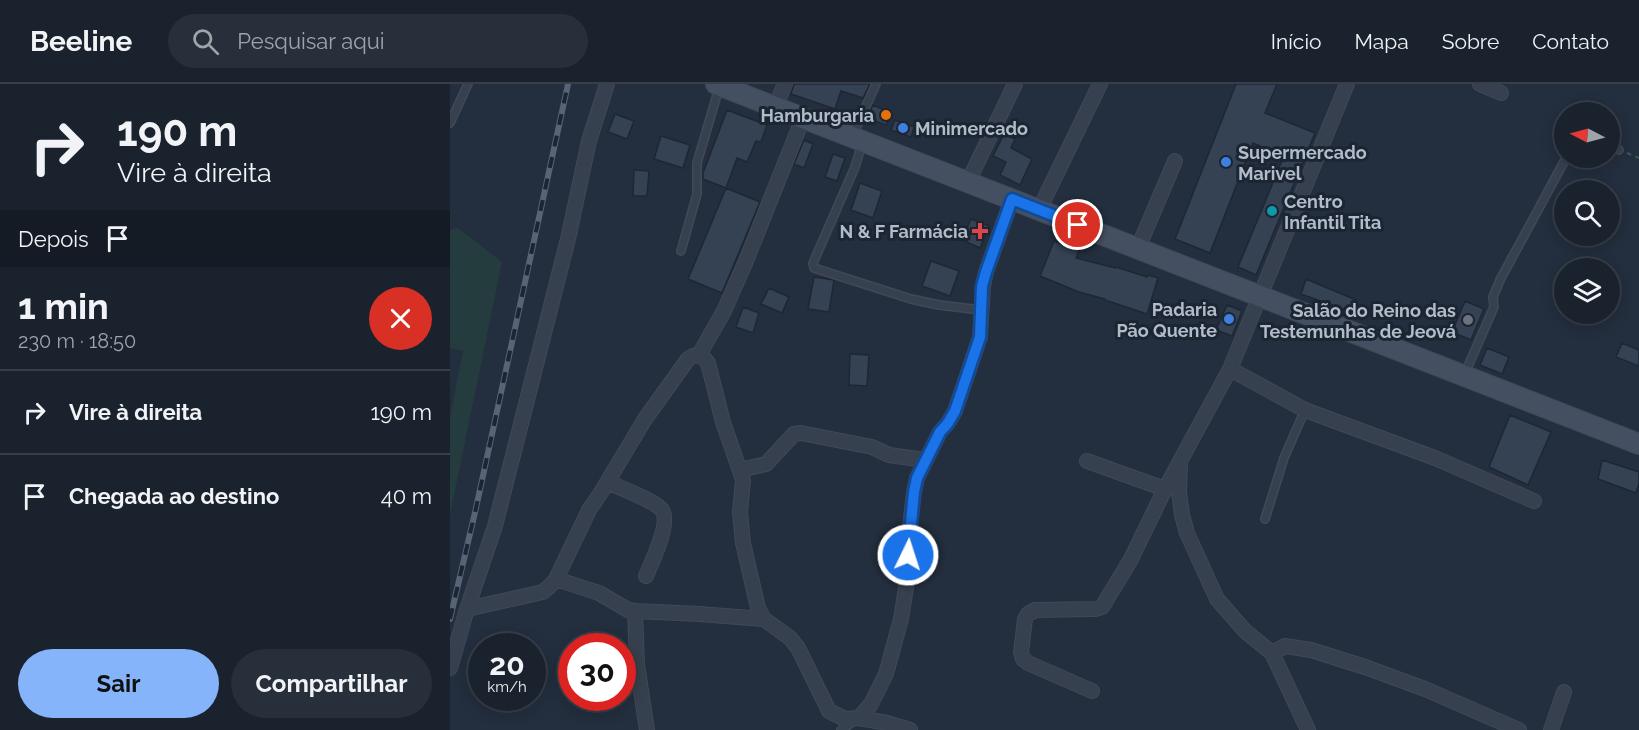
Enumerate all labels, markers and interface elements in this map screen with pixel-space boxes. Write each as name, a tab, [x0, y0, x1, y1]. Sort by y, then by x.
search box	[168, 14, 588, 68]
text: Beeline	[30, 25, 132, 58]
icon: search	[189, 25, 222, 58]
text: Pesquisar aqui	[237, 28, 385, 54]
text: Início	[1271, 29, 1321, 54]
text: Mapa	[1354, 29, 1409, 54]
text: Sobre	[1442, 29, 1499, 54]
text: Contato	[1532, 29, 1609, 54]
north arrow	[1554, 102, 1620, 168]
map controls	[1554, 102, 1620, 324]
place label: Hamburgaria	[761, 105, 874, 126]
text: 190 m	[117, 107, 237, 156]
icon: right	[18, 108, 96, 186]
marker: Hamburgaria	[879, 108, 893, 122]
place label: Minimercado	[915, 118, 1028, 139]
marker: Minimercado	[896, 121, 910, 135]
place label: Supermercado Marivel	[1238, 142, 1367, 184]
marker: Supermercado Marivel	[1219, 155, 1233, 169]
text: Vire à direita	[117, 157, 272, 188]
button: search	[1554, 180, 1620, 246]
place label: Centro Infantil Tita	[1284, 191, 1381, 233]
pin	[1052, 199, 1103, 250]
marker: Centro Infantil Tita	[1265, 204, 1279, 218]
icon: arrive	[1061, 208, 1094, 241]
place label: N & F Farmácia	[840, 221, 968, 242]
icon: arrive	[101, 222, 134, 255]
marker: N & F Farmácia	[973, 224, 987, 238]
text: Depois	[18, 226, 89, 252]
button: layers	[1554, 258, 1620, 324]
text: 1 min	[18, 285, 109, 327]
button: close	[369, 287, 432, 350]
place label: Padaria Pão Quente	[1116, 299, 1217, 341]
place label: Salão do Reino das Testemunhas de Jeová	[1260, 300, 1456, 342]
marker: Padaria Pão Quente	[1222, 312, 1236, 326]
marker: Salão do Reino das Testemunhas de Jeová	[1461, 313, 1475, 327]
text: 230 m · 18:50	[18, 329, 136, 353]
icon: right	[18, 396, 51, 429]
text: Vire à direita	[69, 399, 202, 425]
text: 190 m	[370, 399, 432, 425]
icon: arrive	[18, 480, 51, 513]
text: Chegada ao destino	[69, 483, 279, 509]
text: 40 m	[381, 483, 432, 509]
position arrow	[876, 523, 940, 587]
speed limit sign: 30	[558, 633, 636, 711]
text: 20	[489, 647, 525, 682]
button: Sair	[18, 649, 219, 718]
button: Compartilhar	[231, 649, 432, 718]
text: km/h	[487, 678, 527, 696]

